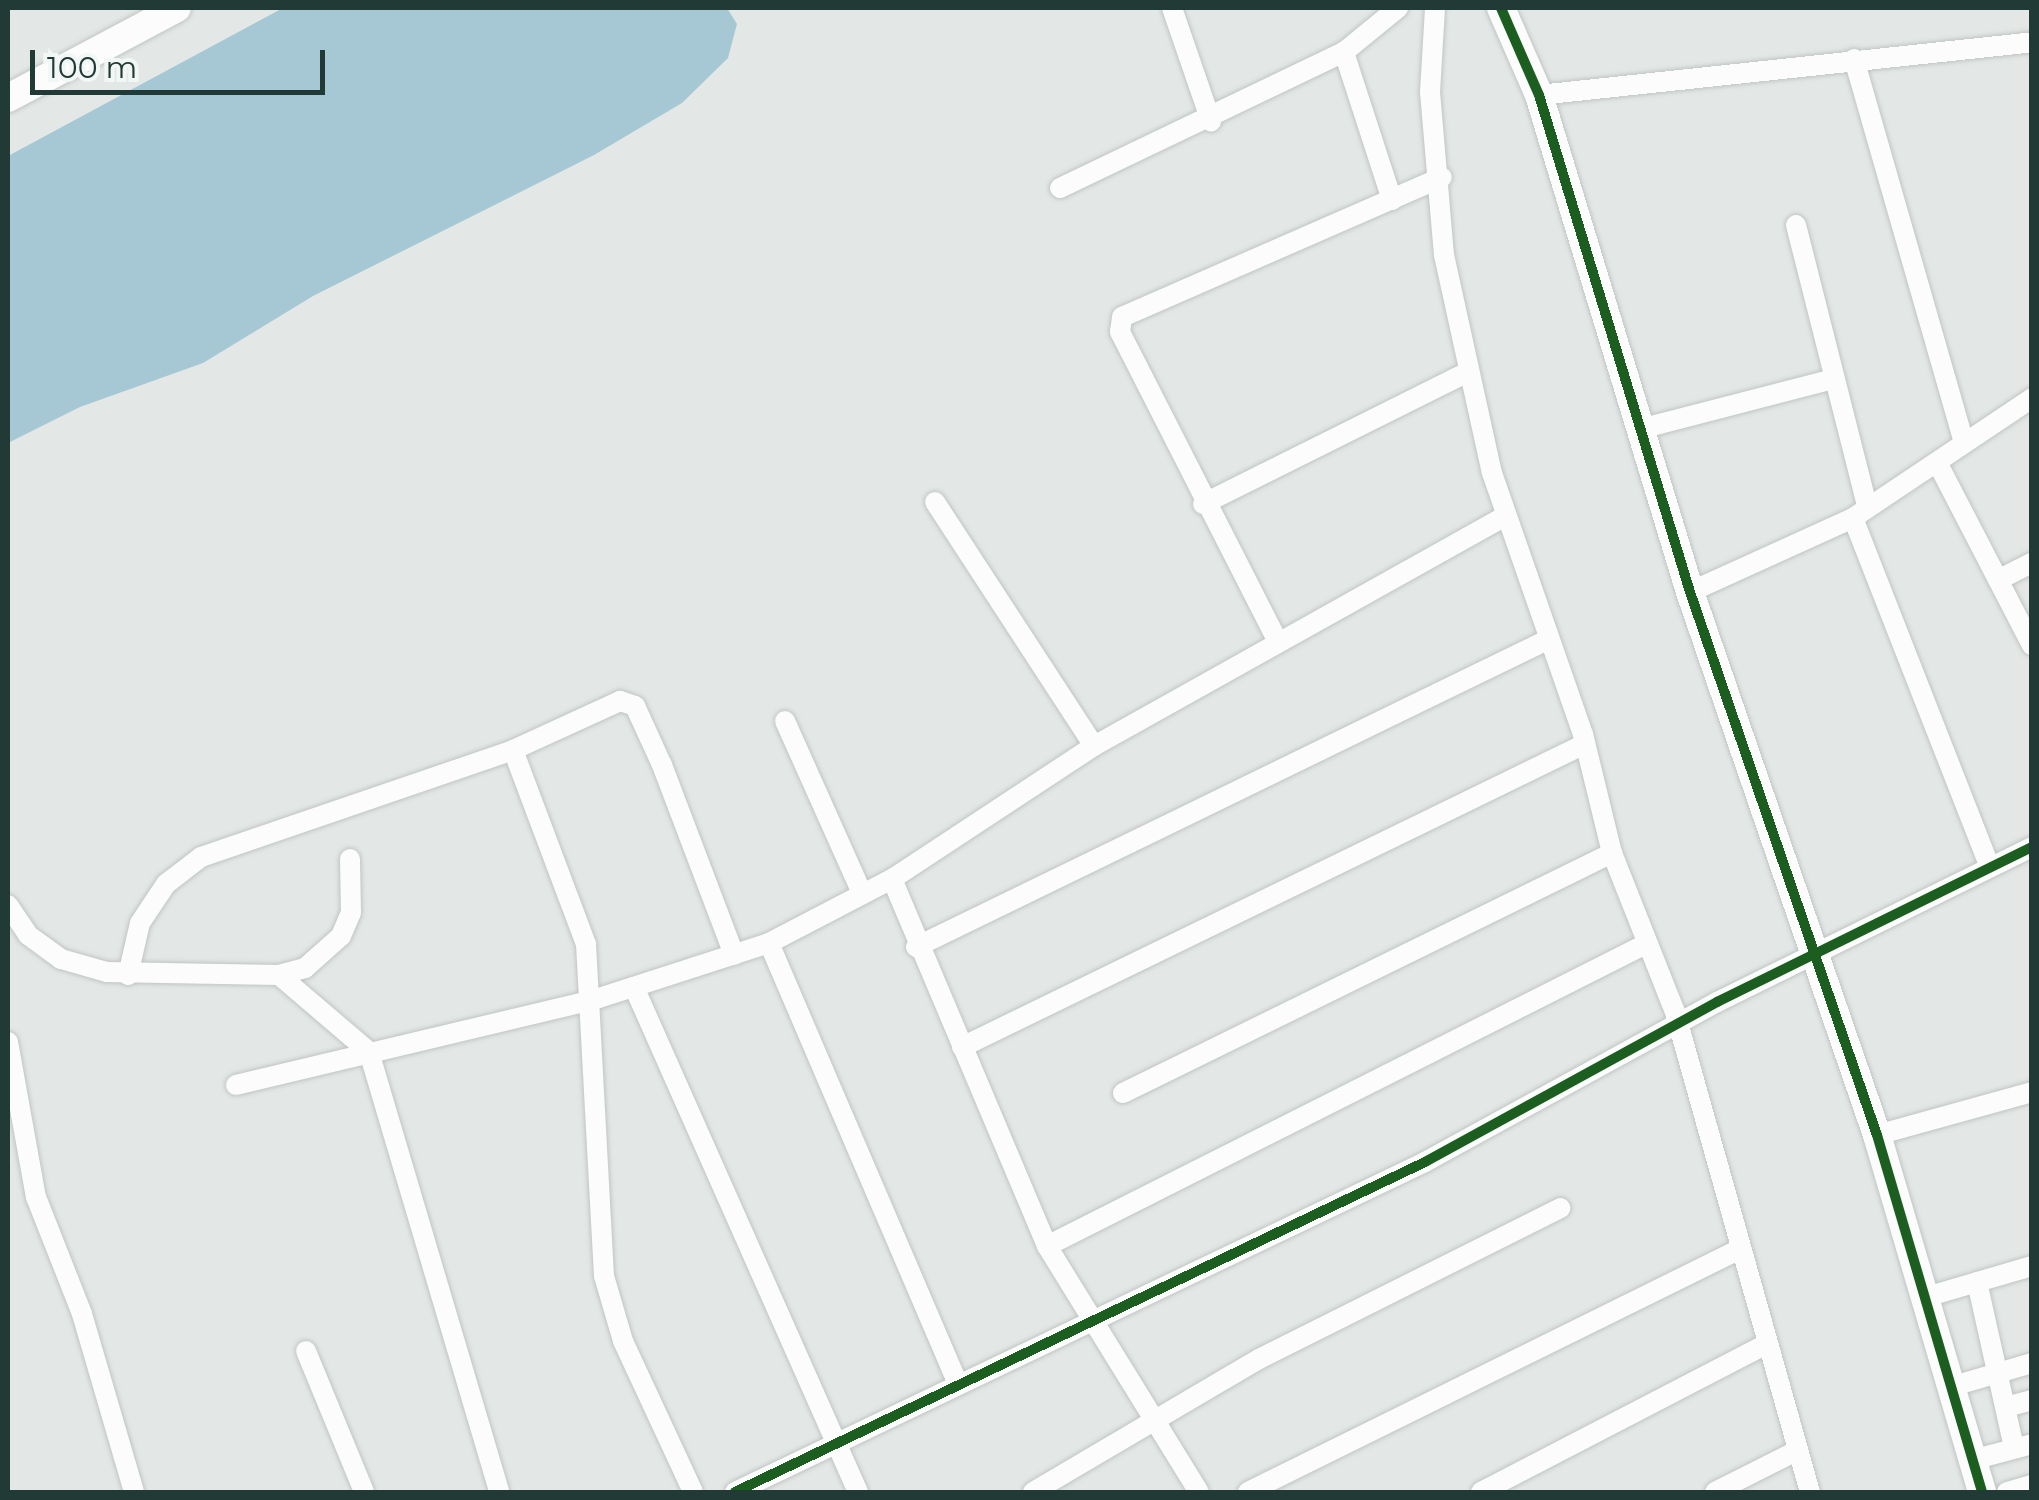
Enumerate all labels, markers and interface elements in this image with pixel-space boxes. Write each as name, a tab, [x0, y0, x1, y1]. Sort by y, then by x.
scale bar	[35, 30, 330, 92]
text: 100 m	[47, 49, 137, 86]

